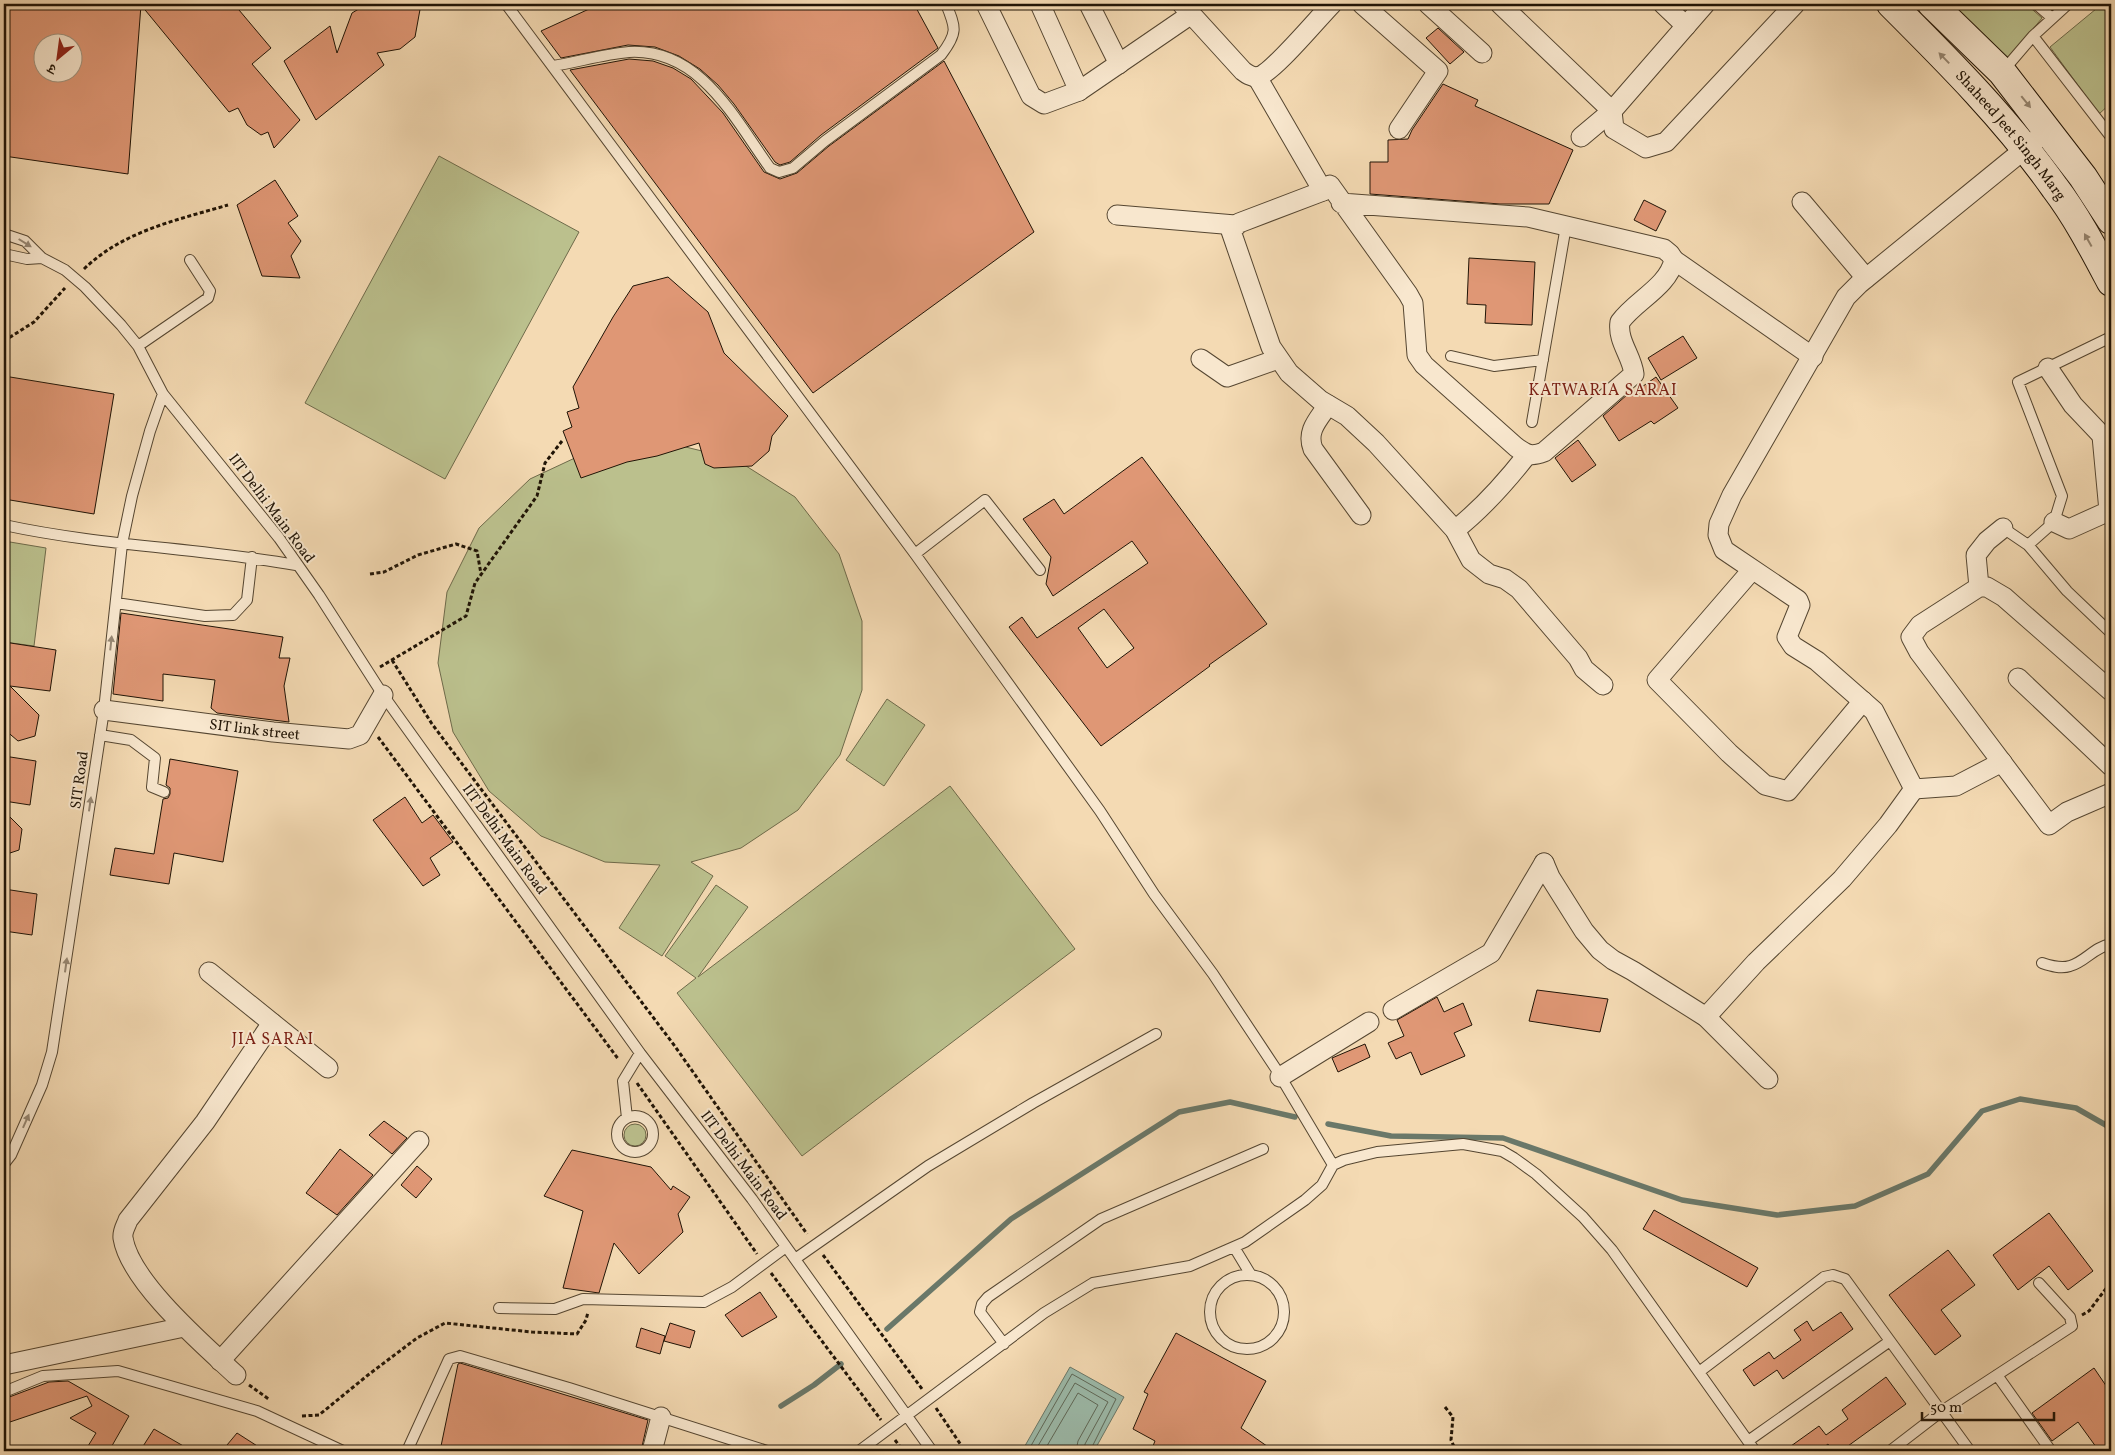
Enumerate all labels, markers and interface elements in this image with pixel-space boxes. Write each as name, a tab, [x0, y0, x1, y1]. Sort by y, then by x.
north arrow	[32, 32, 82, 82]
one-way arrow	[1938, 52, 1950, 64]
text: उ	[44, 58, 61, 79]
street label: Shaheed Jeet Singh Marg	[1950, 66, 2070, 206]
one-way arrow	[2020, 95, 2031, 108]
one-way arrow	[2083, 233, 2092, 246]
one-way arrow	[18, 238, 32, 247]
district label: KATWARIA SARAI	[1528, 380, 1678, 402]
street label: IIT Delhi Main Road	[223, 450, 319, 568]
one-way arrow	[107, 635, 115, 651]
street label: SIT link street	[208, 715, 301, 746]
street label: SIT Road	[66, 750, 95, 811]
street label: IIT Delhi Main Road	[456, 780, 551, 900]
one-way arrow	[86, 796, 94, 812]
one-way arrow	[63, 957, 71, 973]
district label: JIA SARAI	[232, 1029, 314, 1051]
street label: IIT Delhi Main Road	[695, 1107, 791, 1225]
one-way arrow	[22, 1114, 30, 1128]
scale bar	[1922, 1390, 2055, 1422]
text: 50 m	[1930, 1398, 1962, 1419]

